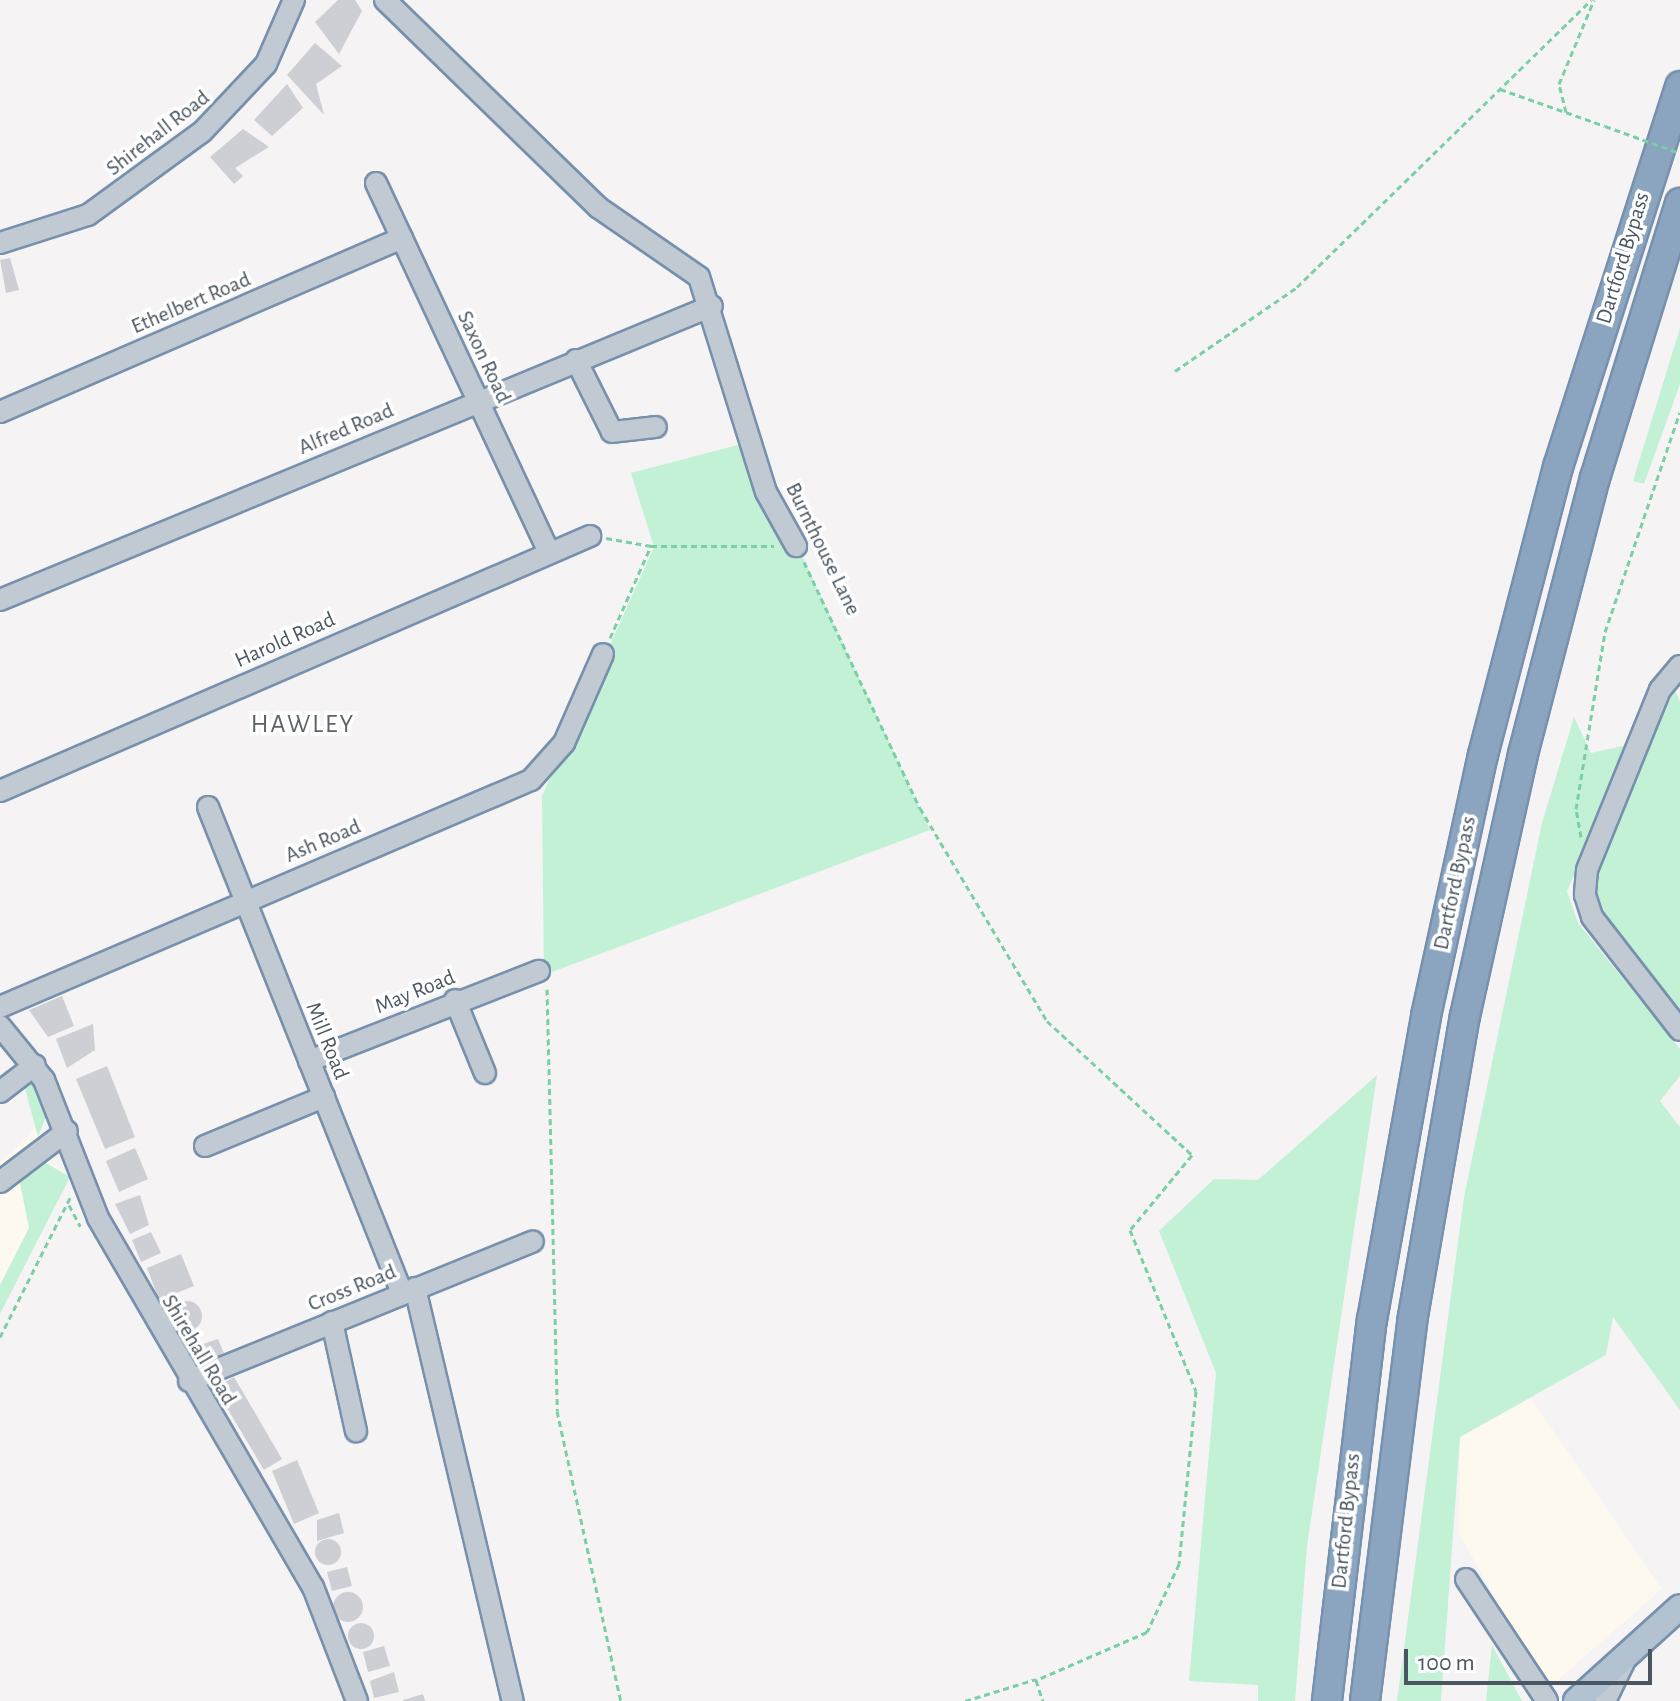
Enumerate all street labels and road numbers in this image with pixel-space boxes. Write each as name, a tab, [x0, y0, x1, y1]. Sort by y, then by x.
street label: Shirehall Road	[101, 84, 215, 182]
street label: Dartford Bypass	[1590, 189, 1656, 327]
street label: Ethelbert Road	[127, 266, 255, 340]
street label: Saxon Road	[451, 307, 517, 407]
street label: Alfred Road	[294, 397, 398, 461]
street label: Burnthouse Lane	[780, 478, 866, 620]
street label: Harold Road	[231, 606, 339, 674]
street label: Ash Road	[281, 813, 365, 869]
street label: Dartford Bypass	[1428, 814, 1482, 952]
street label: May Road	[371, 964, 459, 1020]
street label: Mill Road	[300, 999, 354, 1083]
street label: Cross Road	[304, 1258, 400, 1318]
street label: Shirehall Road	[156, 1290, 242, 1410]
street label: Dartford Bypass	[1326, 1452, 1366, 1590]

